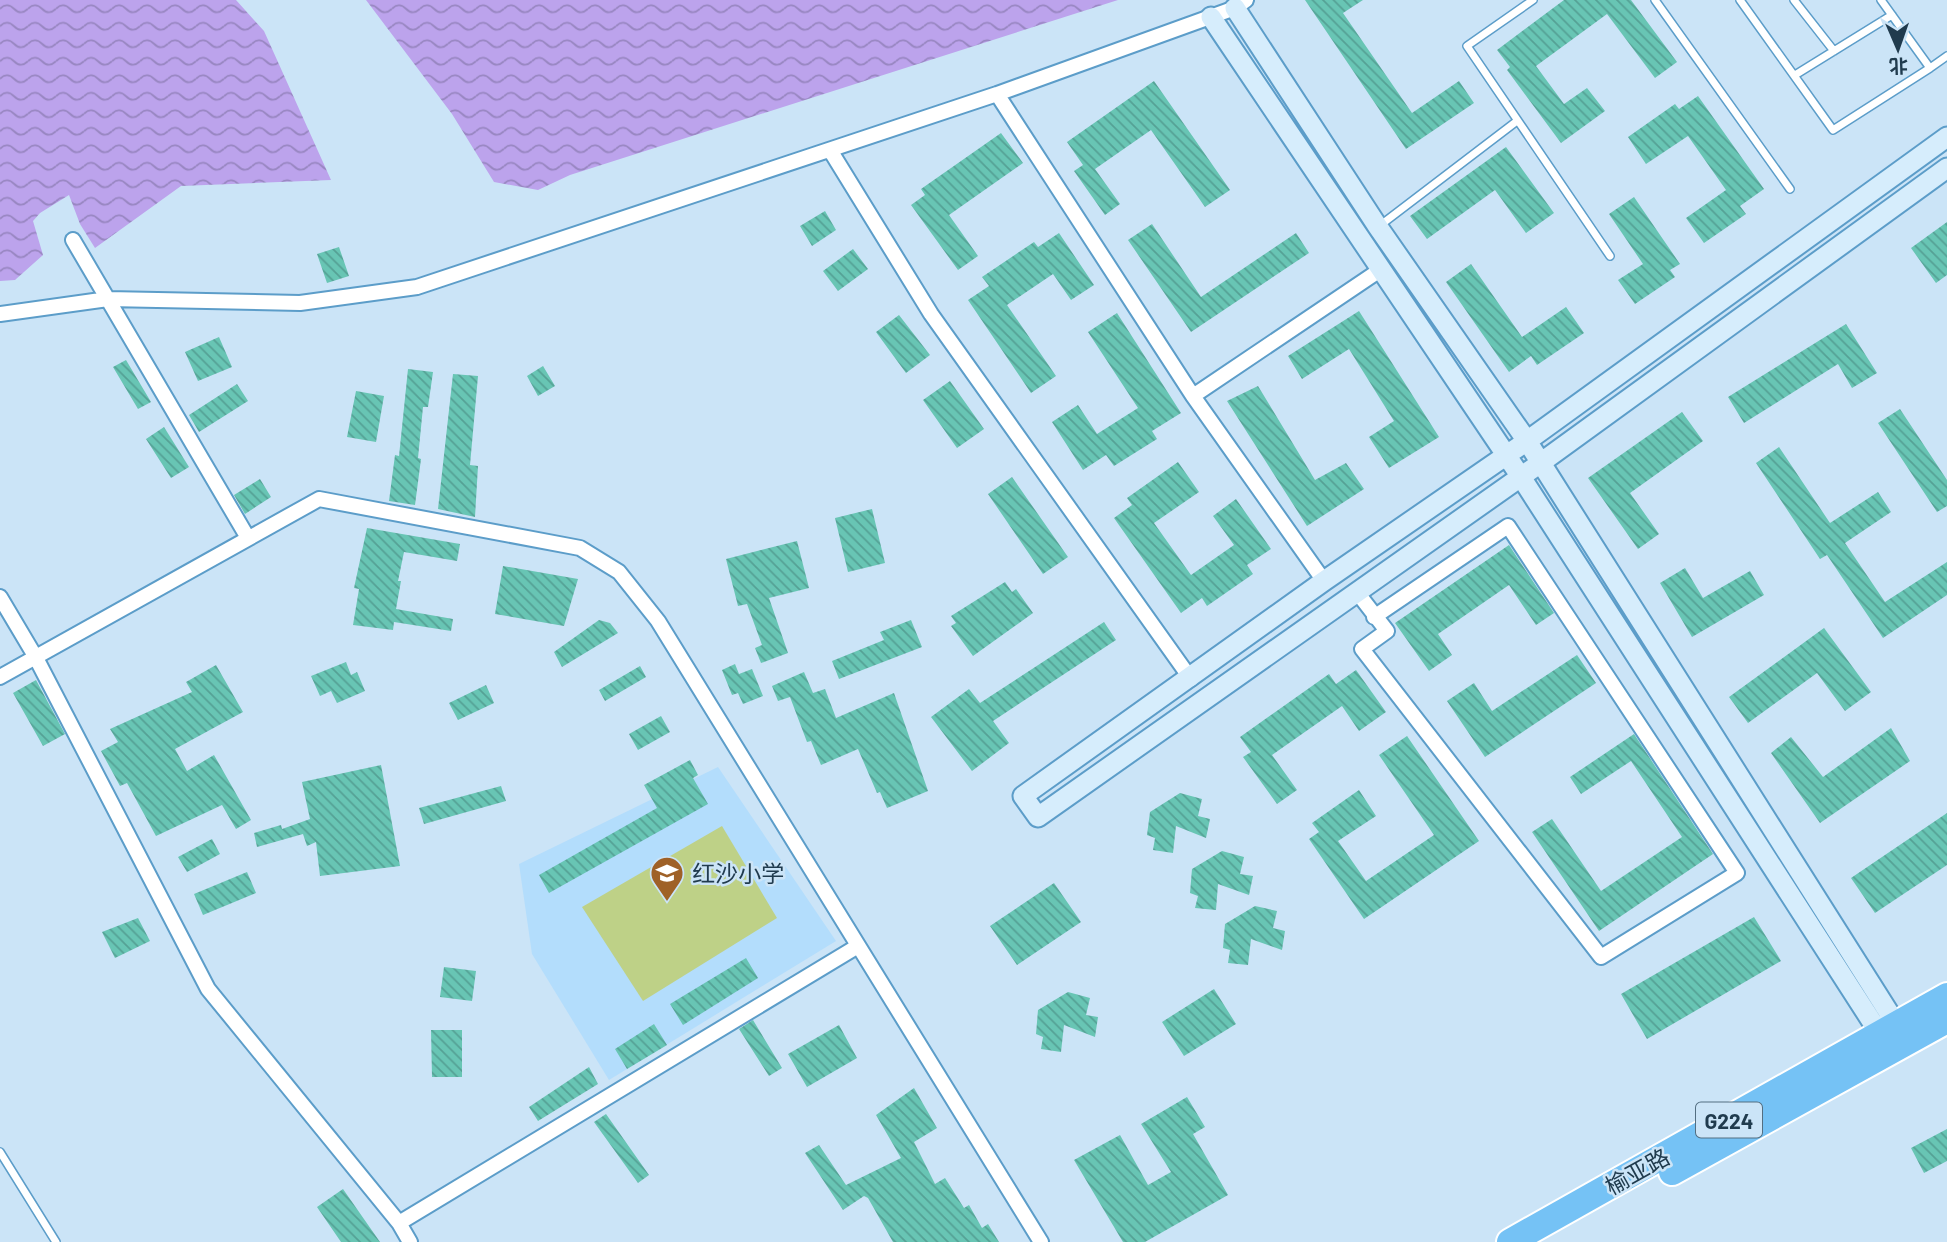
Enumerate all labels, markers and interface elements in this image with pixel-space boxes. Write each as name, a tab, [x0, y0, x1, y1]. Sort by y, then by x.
north arrow	[1863, 14, 1933, 84]
text: 北	[1889, 55, 1909, 78]
school or university icon: 红沙小学	[648, 854, 686, 903]
place label: 红沙小学	[692, 859, 784, 887]
road number: G224	[1696, 1102, 1762, 1138]
street label: 榆亚路	[1600, 1142, 1674, 1200]

